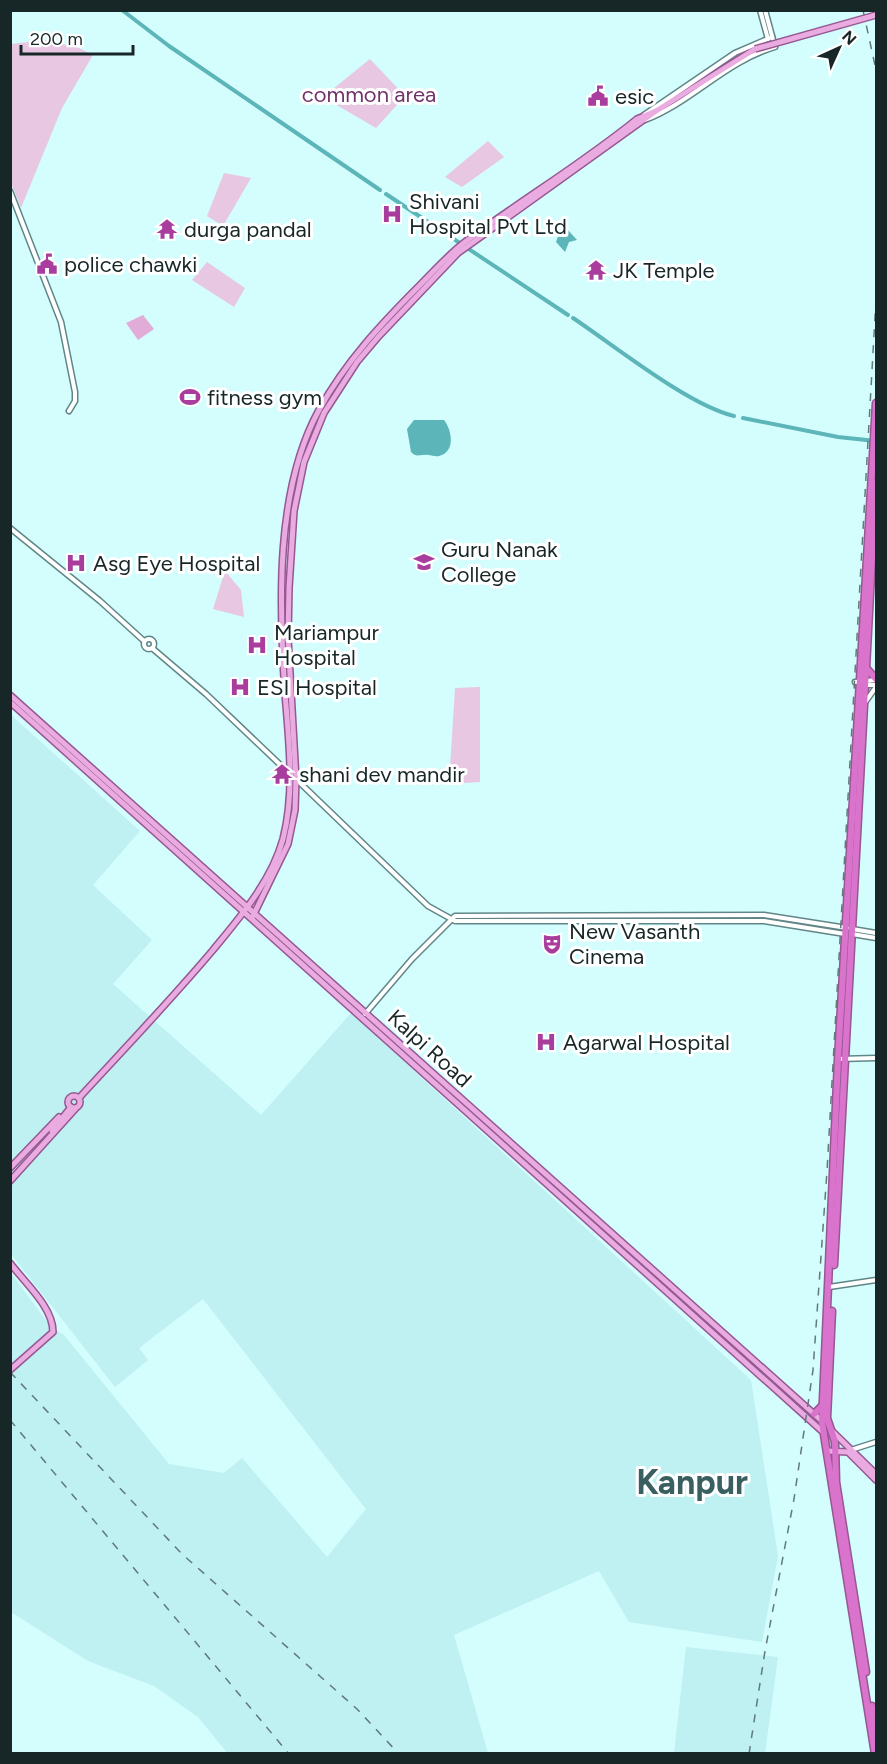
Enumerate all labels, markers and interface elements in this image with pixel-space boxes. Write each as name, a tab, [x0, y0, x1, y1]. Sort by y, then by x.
scale bar	[21, 18, 134, 56]
north arrow	[809, 18, 869, 78]
text: N	[838, 27, 860, 49]
text: 200 m	[30, 28, 83, 50]
park label: common area	[302, 81, 436, 108]
place label: esic	[615, 83, 654, 110]
public building icon: esic	[586, 84, 610, 108]
place label: Shivani Hospital Pvt Ltd	[409, 188, 567, 240]
hospital icon: Shivani Hospital Pvt Ltd	[380, 202, 404, 226]
place label: durga pandal	[184, 216, 312, 243]
temple icon: durga pandal	[155, 217, 179, 241]
place label: police chawki	[64, 251, 197, 278]
public building icon: police chawki	[35, 252, 59, 276]
place label: JK Temple	[613, 257, 715, 284]
temple icon: JK Temple	[584, 258, 608, 282]
place label: fitness gym	[207, 384, 322, 411]
sports icon: fitness gym	[178, 385, 202, 409]
place label: Guru Nanak College	[441, 536, 558, 588]
place label: Asg Eye Hospital	[93, 550, 260, 577]
school or university icon: Guru Nanak College	[412, 550, 436, 574]
hospital icon: Asg Eye Hospital	[64, 551, 88, 575]
place label: Mariampur Hospital	[274, 619, 380, 671]
hospital icon: Mariampur Hospital	[245, 633, 269, 657]
place label: ESI Hospital	[257, 674, 377, 701]
hospital icon: ESI Hospital	[228, 675, 252, 699]
place label: shani dev mandir	[299, 761, 465, 788]
temple icon: shani dev mandir	[270, 762, 294, 786]
place label: New Vasanth Cinema	[569, 918, 700, 970]
theatre icon: New Vasanth Cinema	[540, 932, 564, 956]
street label: Kalpi Road	[382, 1004, 477, 1093]
place label: Agarwal Hospital	[563, 1029, 730, 1056]
hospital icon: Agarwal Hospital	[534, 1030, 558, 1054]
district label: Kanpur	[636, 1462, 748, 1503]

